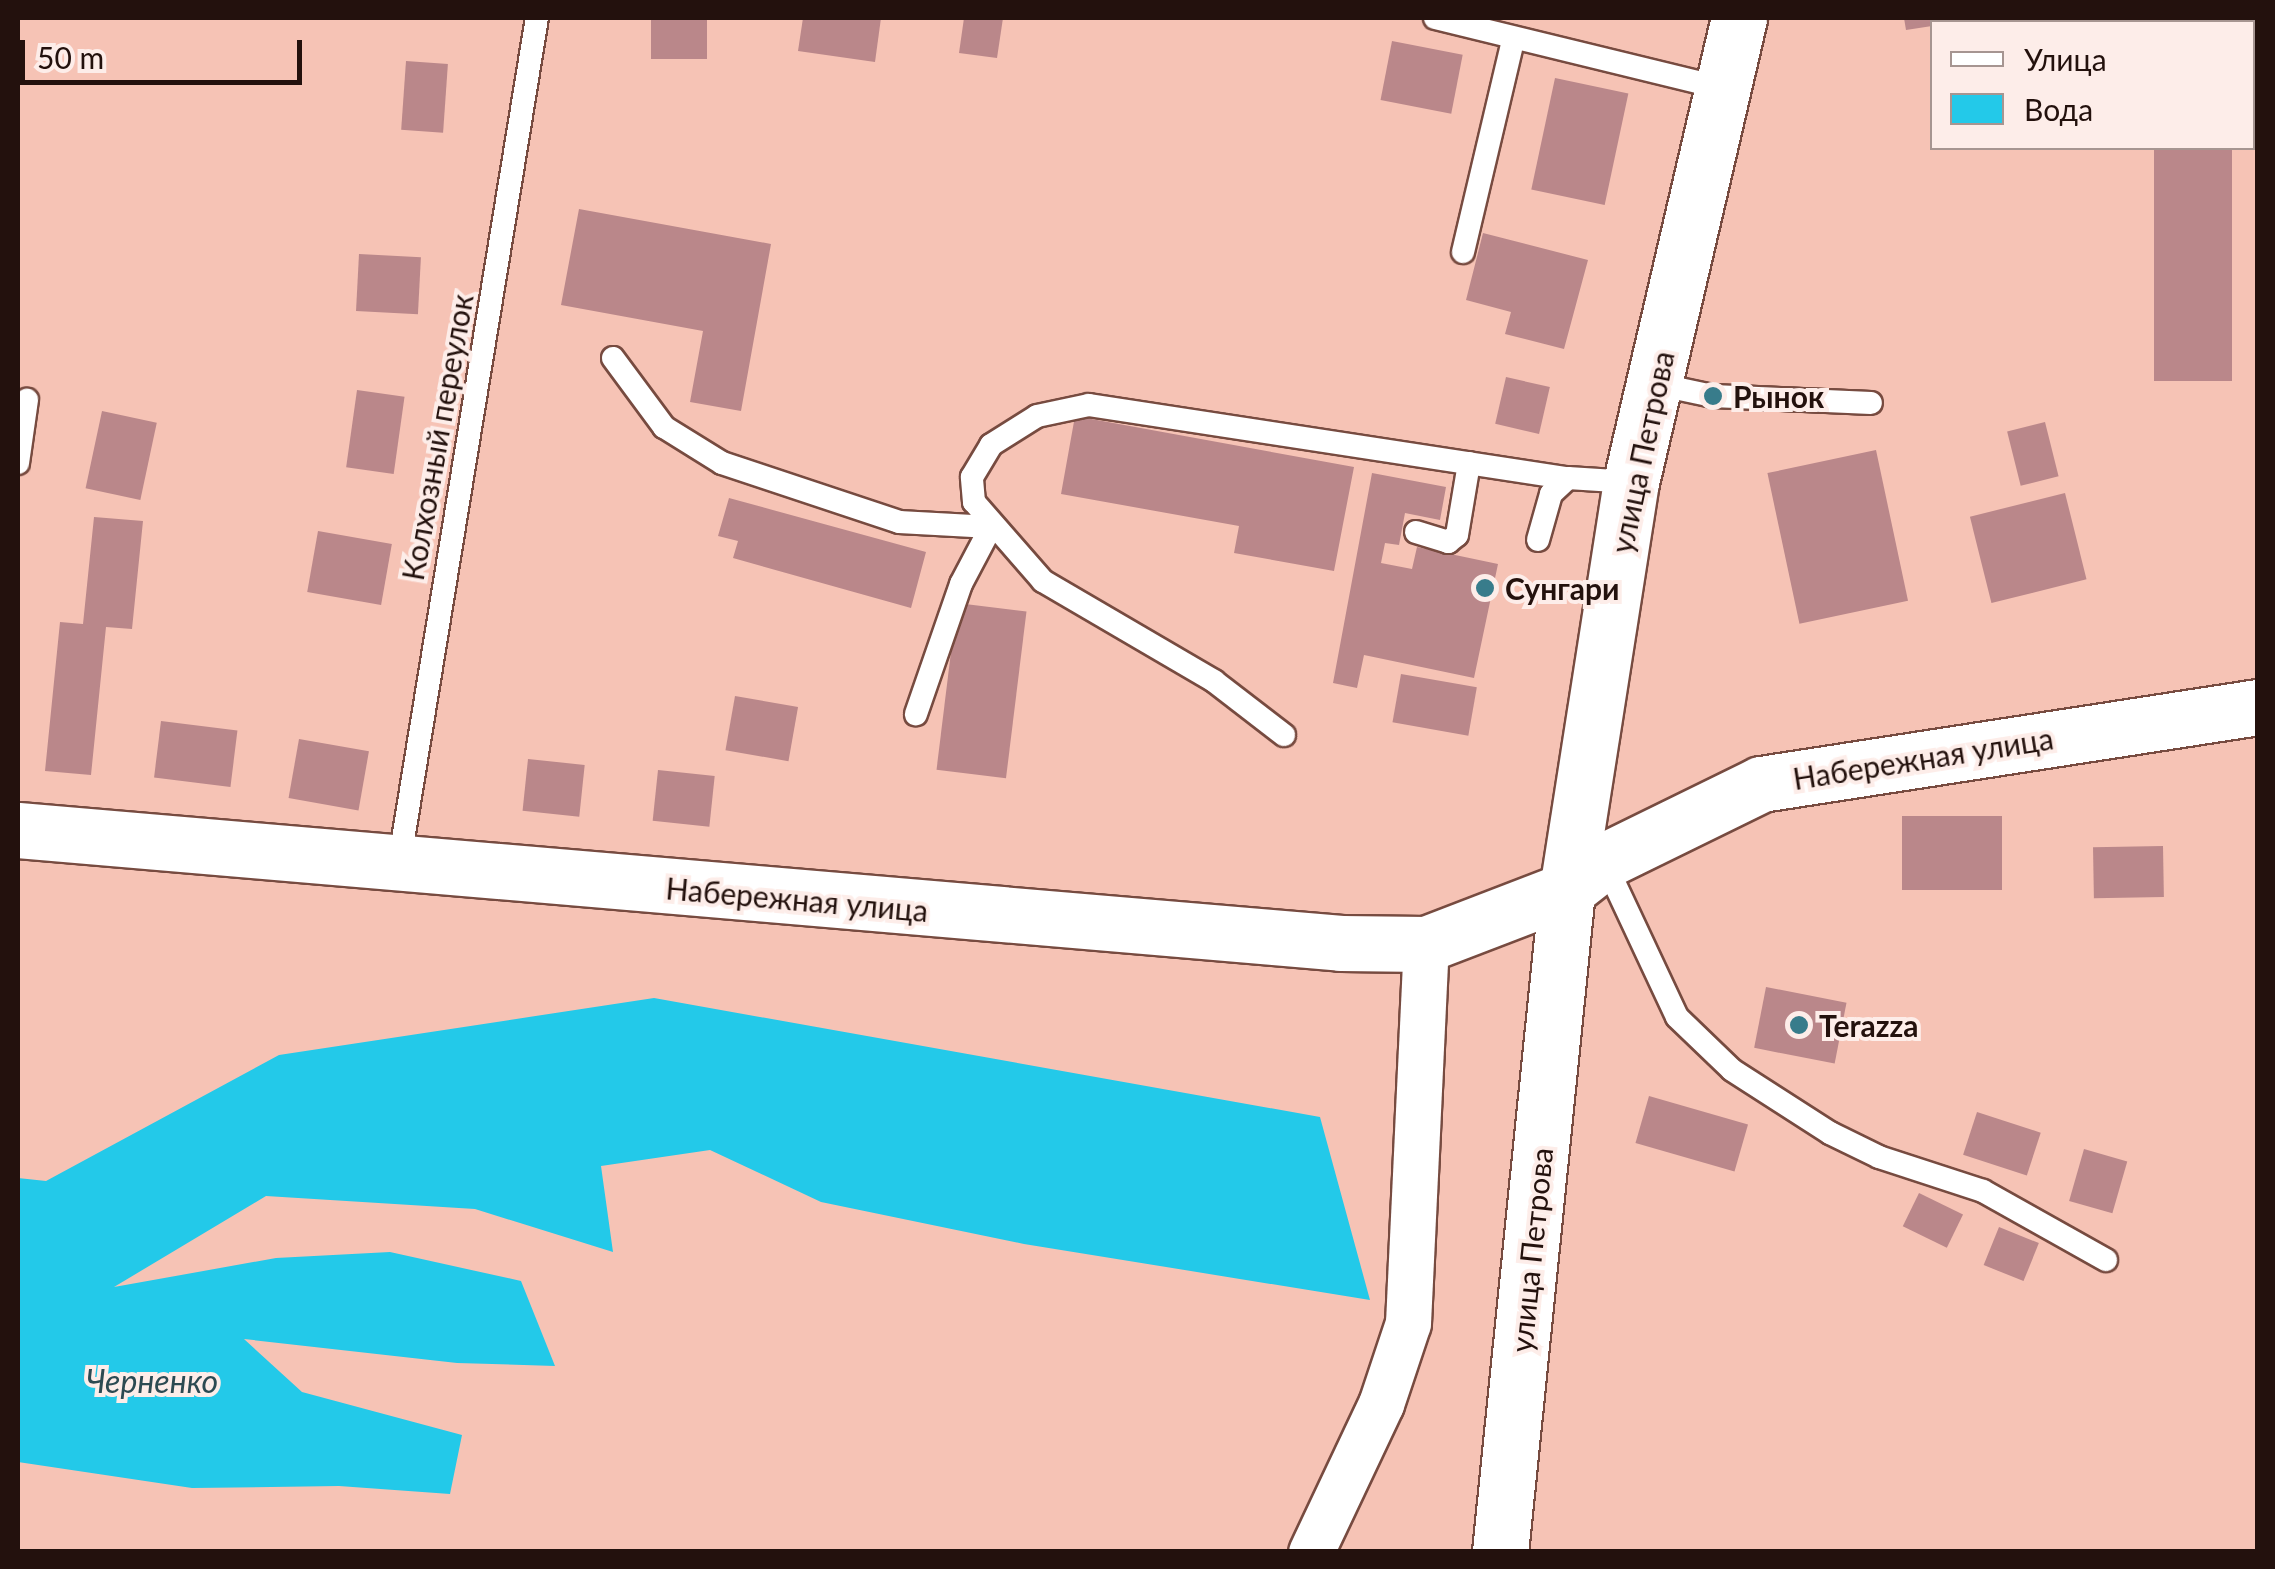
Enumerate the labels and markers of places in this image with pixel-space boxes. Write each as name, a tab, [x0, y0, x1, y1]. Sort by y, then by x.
place label: Рынок	[1733, 378, 1824, 414]
marker: Рынок	[1702, 385, 1724, 407]
place label: Сунгари	[1505, 570, 1620, 606]
marker: Сунгари	[1474, 577, 1496, 599]
place label: Terazza	[1819, 1007, 1918, 1043]
marker: Terazza	[1788, 1014, 1810, 1036]

